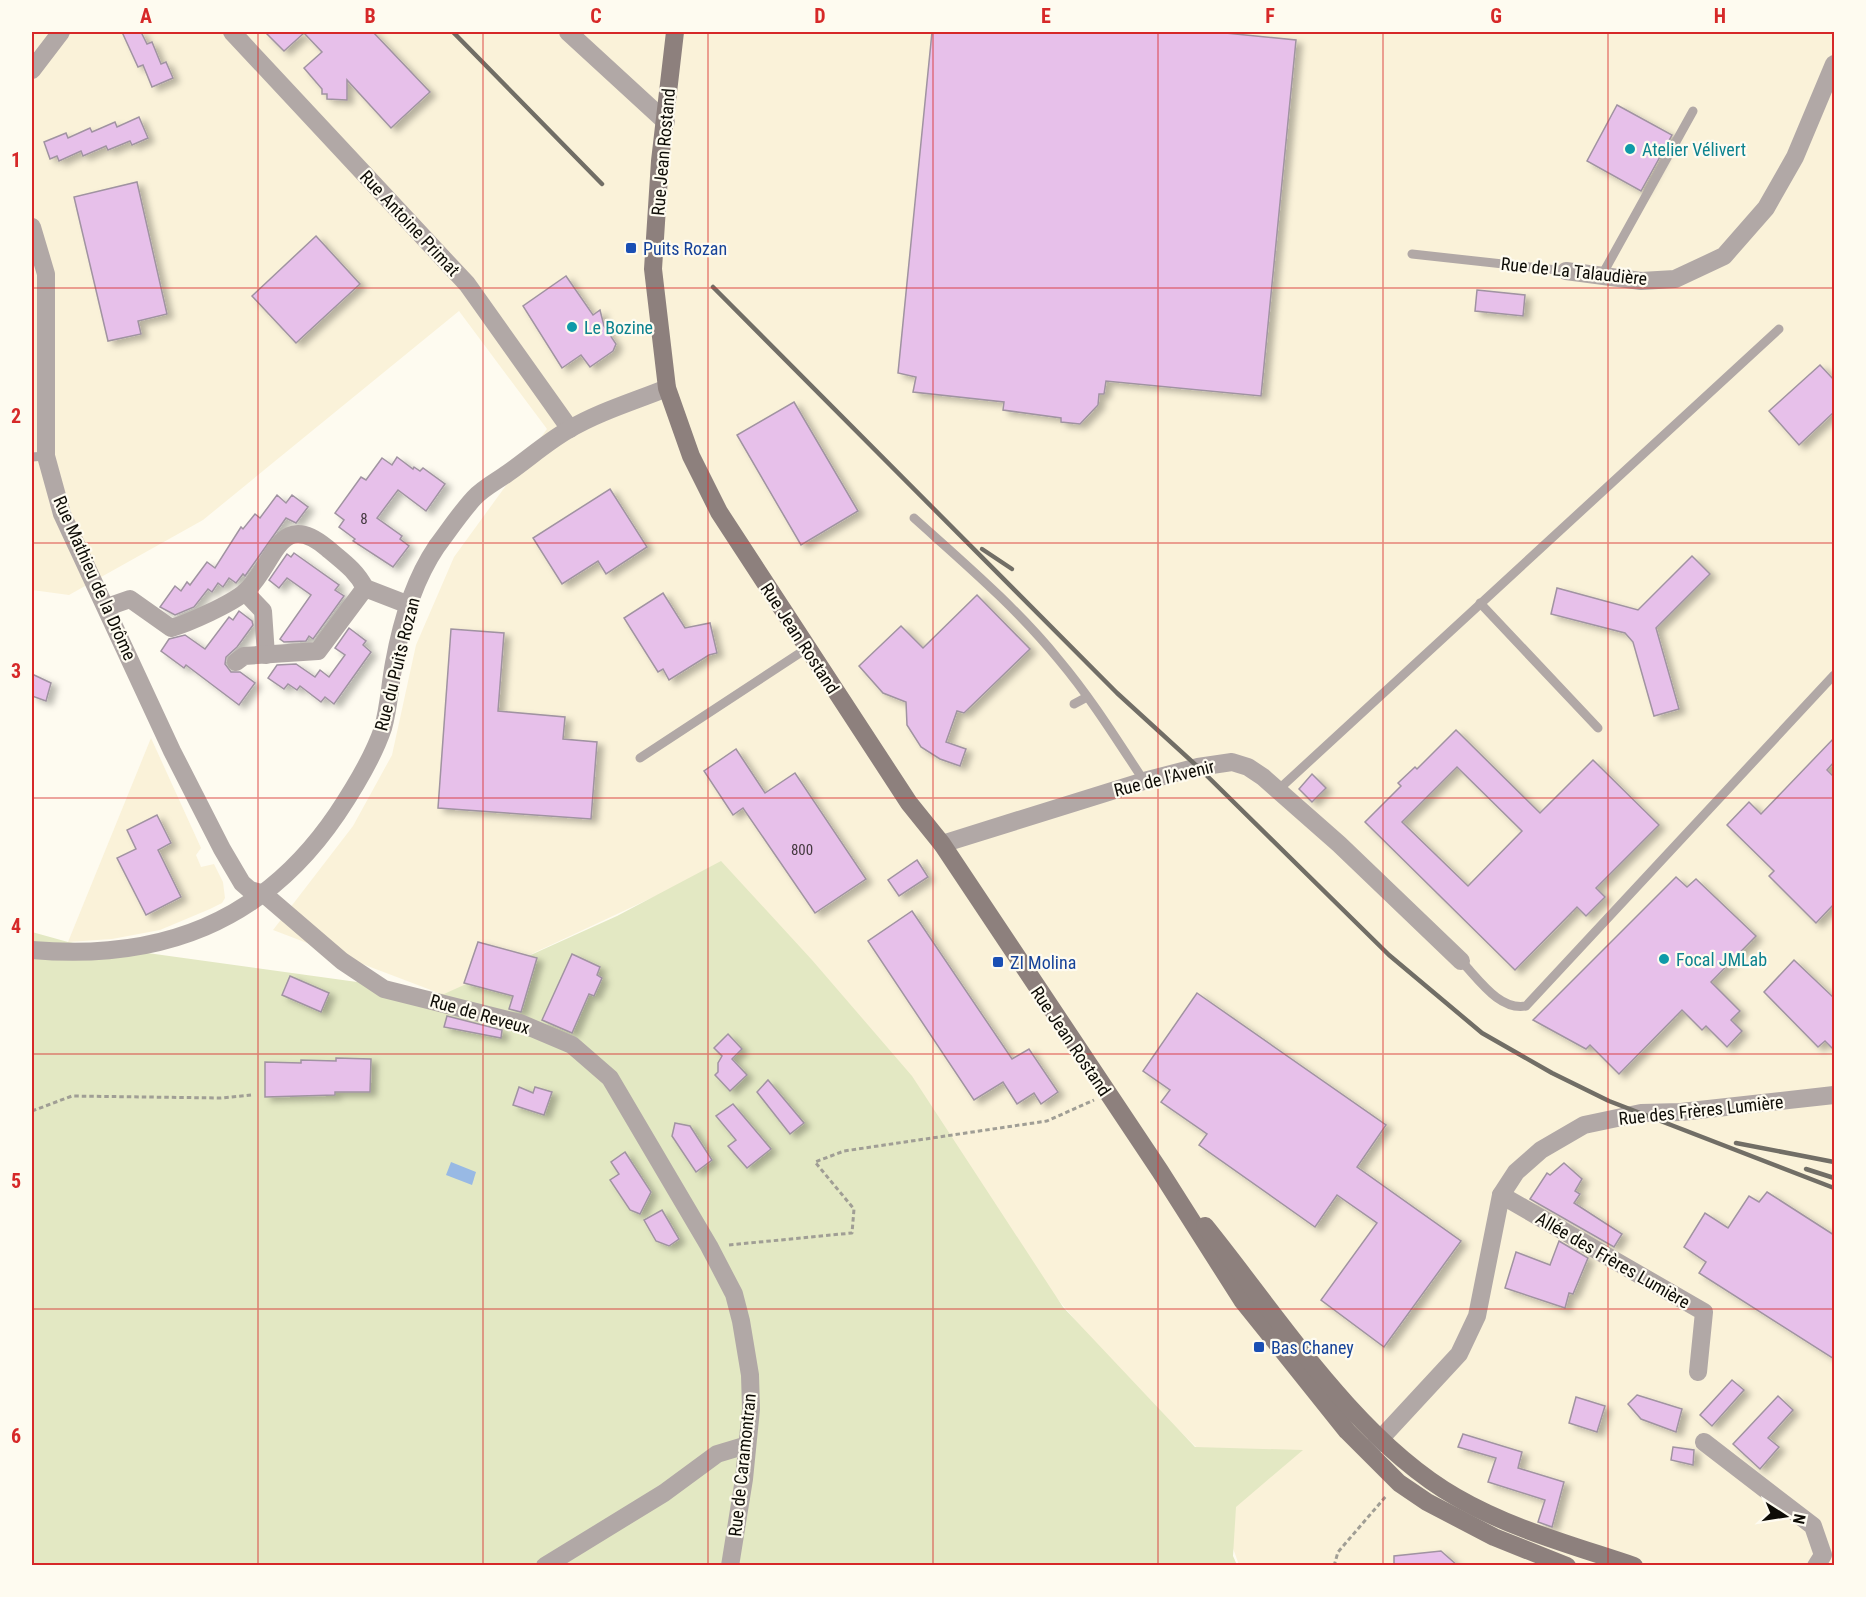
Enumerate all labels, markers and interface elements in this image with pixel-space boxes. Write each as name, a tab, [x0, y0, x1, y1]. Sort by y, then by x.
text: A	[140, 4, 152, 28]
text: B	[364, 4, 376, 28]
text: C	[590, 4, 602, 28]
text: D	[814, 4, 826, 28]
text: E	[1041, 4, 1051, 28]
text: F	[1265, 4, 1275, 28]
text: G	[1490, 4, 1502, 28]
text: H	[1714, 4, 1726, 28]
street label: Rue Jean Rostand	[647, 87, 679, 217]
place label: Atelier Vélivert	[1642, 139, 1746, 160]
marker: Atelier Vélivert	[1623, 142, 1637, 156]
text: 1	[11, 148, 21, 172]
street label: Rue Antoine Primat	[356, 166, 464, 280]
place label: Puits Rozan	[643, 238, 727, 259]
marker: Puits Rozan	[624, 241, 638, 255]
street label: Rue de La Talaudière	[1500, 253, 1648, 289]
place label: Le Bozine	[584, 317, 653, 338]
marker: Le Bozine	[565, 320, 579, 334]
text: 2	[11, 404, 21, 428]
street label: Rue Mathieu de la Drôme	[49, 493, 141, 663]
house number: 8	[360, 510, 368, 528]
street label: Rue Jean Rostand	[756, 579, 844, 697]
street label: Rue du Puits Rozan	[370, 595, 424, 733]
text: 3	[11, 659, 21, 683]
street label: Rue de l'Avenir	[1112, 755, 1217, 801]
house number: 800	[791, 841, 813, 859]
text: 4	[11, 914, 21, 938]
place label: Focal JMLab	[1676, 949, 1767, 970]
place label: ZI Molina	[1010, 952, 1076, 973]
marker: Focal JMLab	[1657, 952, 1671, 966]
marker: ZI Molina	[991, 955, 1005, 969]
street label: Rue Jean Rostand	[1027, 982, 1115, 1100]
street label: Rue de Reveux	[428, 990, 532, 1038]
street label: Rue des Frères Lumière	[1618, 1091, 1784, 1129]
text: 5	[11, 1169, 21, 1193]
street label: Allée des Frères Lumière	[1532, 1207, 1694, 1313]
place label: Bas Chaney	[1271, 1337, 1354, 1358]
marker: Bas Chaney	[1252, 1340, 1266, 1354]
street label: Rue de Caramontran	[724, 1392, 760, 1538]
text: 6	[11, 1424, 21, 1448]
north arrow	[1755, 1486, 1815, 1546]
text: N	[1789, 1512, 1809, 1526]

